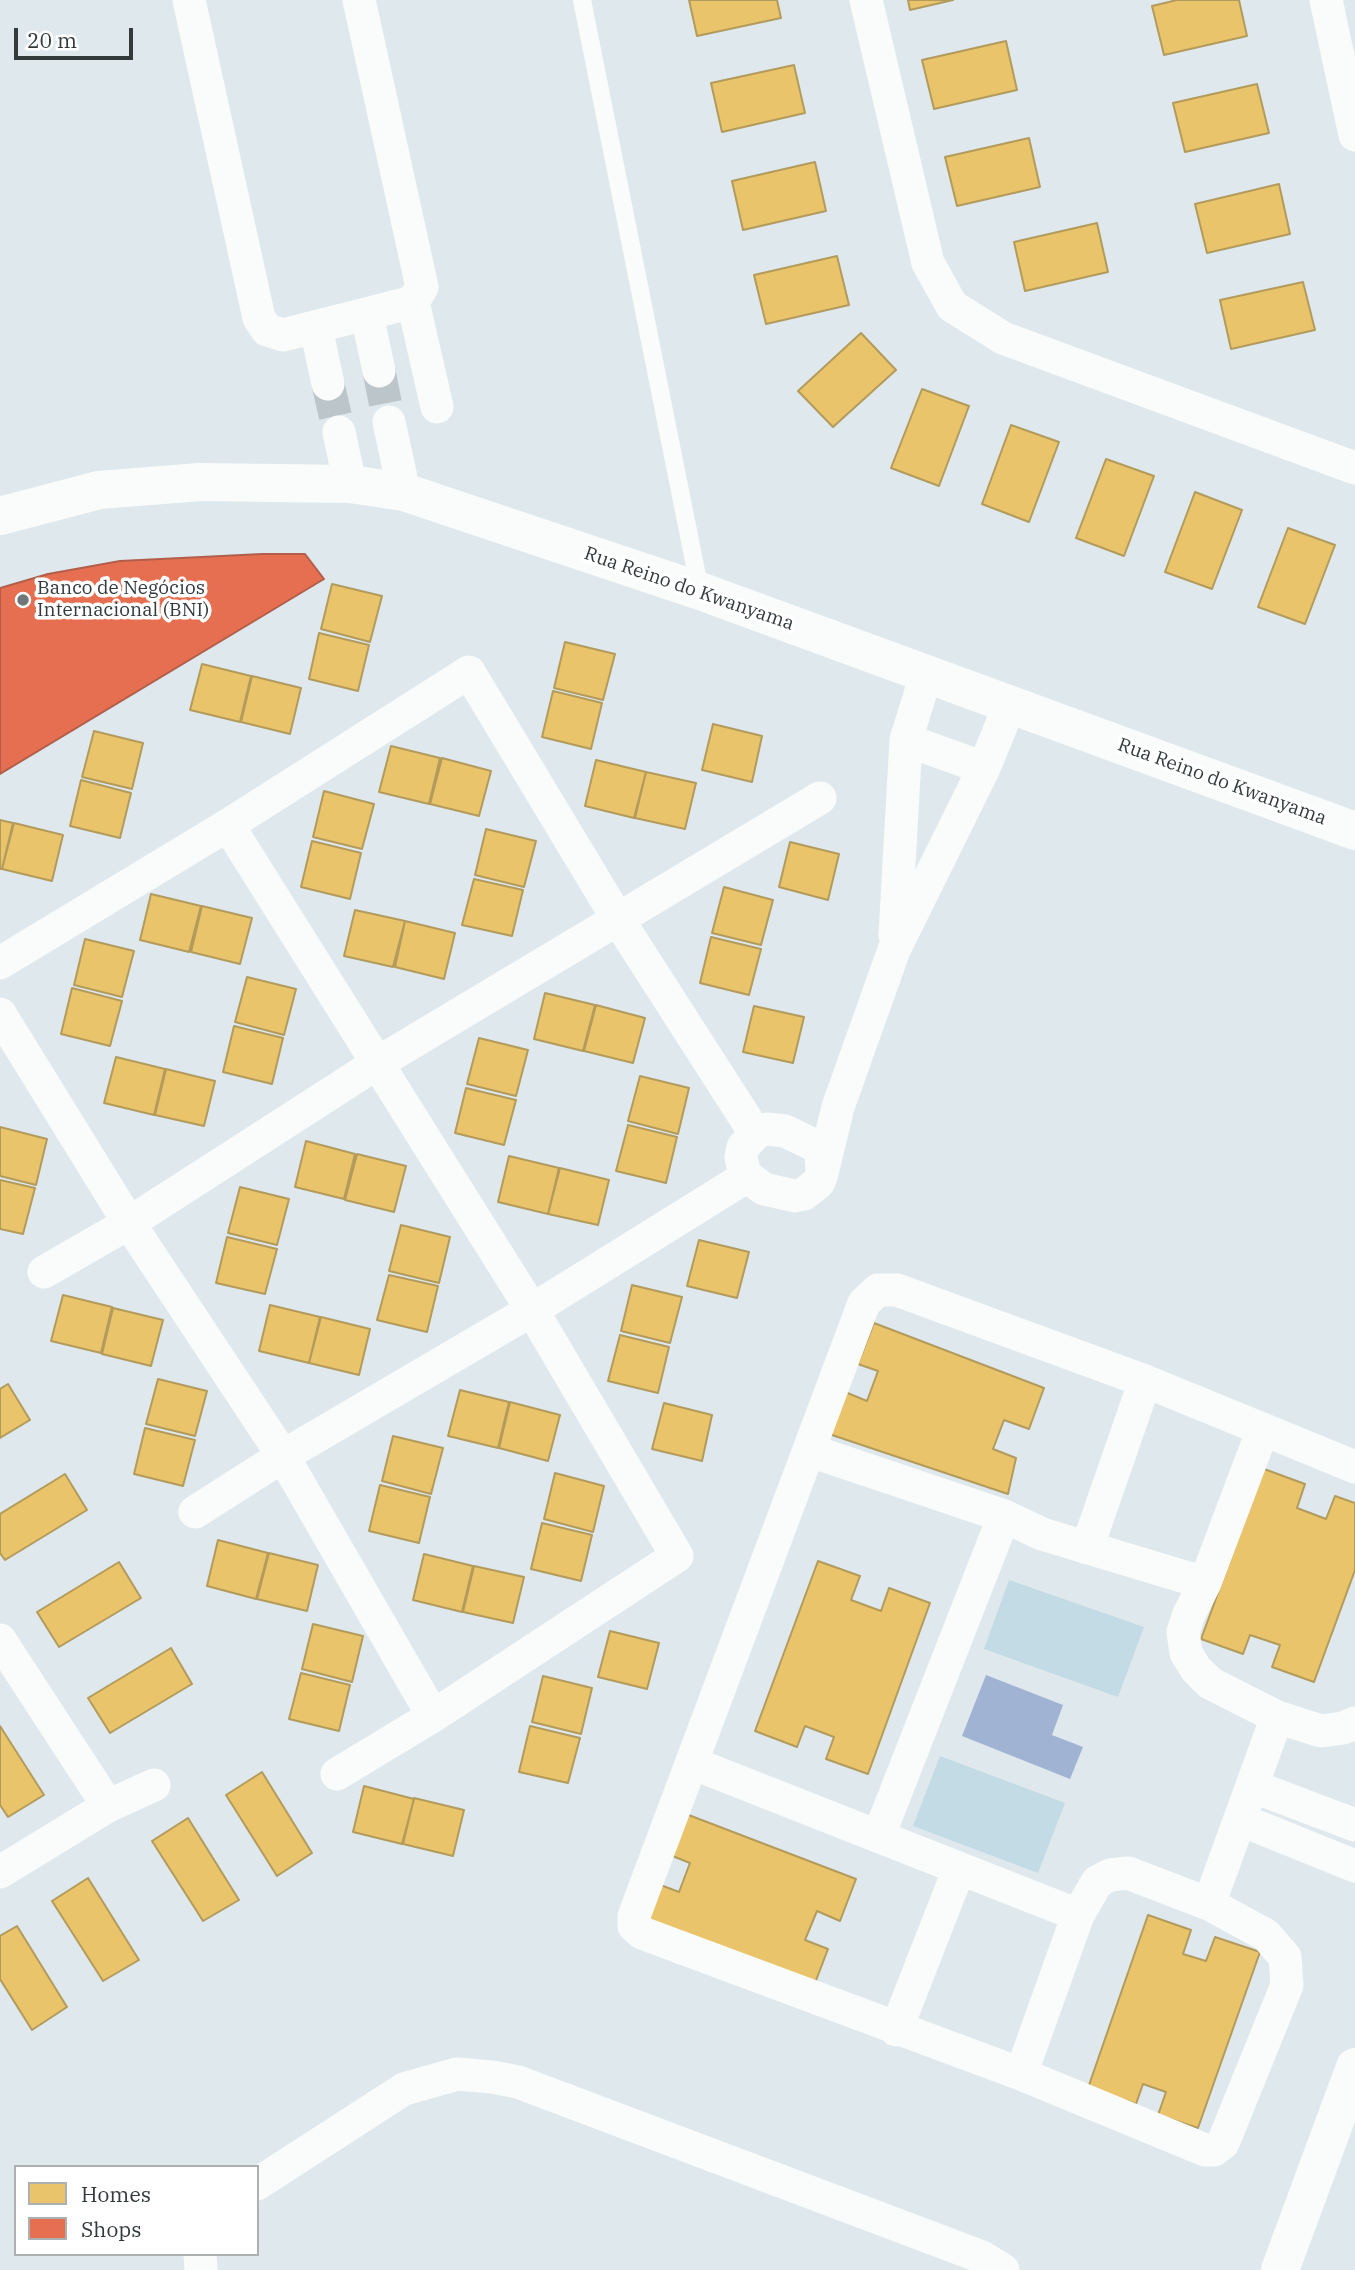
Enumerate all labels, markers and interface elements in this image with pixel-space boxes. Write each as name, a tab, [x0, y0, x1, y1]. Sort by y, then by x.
scale bar	[18, 14, 136, 58]
text: 20 m	[27, 26, 77, 54]
street label: Rua Reino do Kwanyama	[581, 542, 797, 636]
place label: Banco de Negócios Internacional (BNI)	[37, 578, 209, 622]
marker: Banco de Negócios Internacional (BNI)	[15, 592, 31, 608]
street label: Rua Reino do Kwanyama	[1115, 734, 1329, 830]
legend	[14, 2165, 259, 2256]
text: Homes	[81, 2180, 151, 2208]
text: Shops	[81, 2215, 141, 2243]

